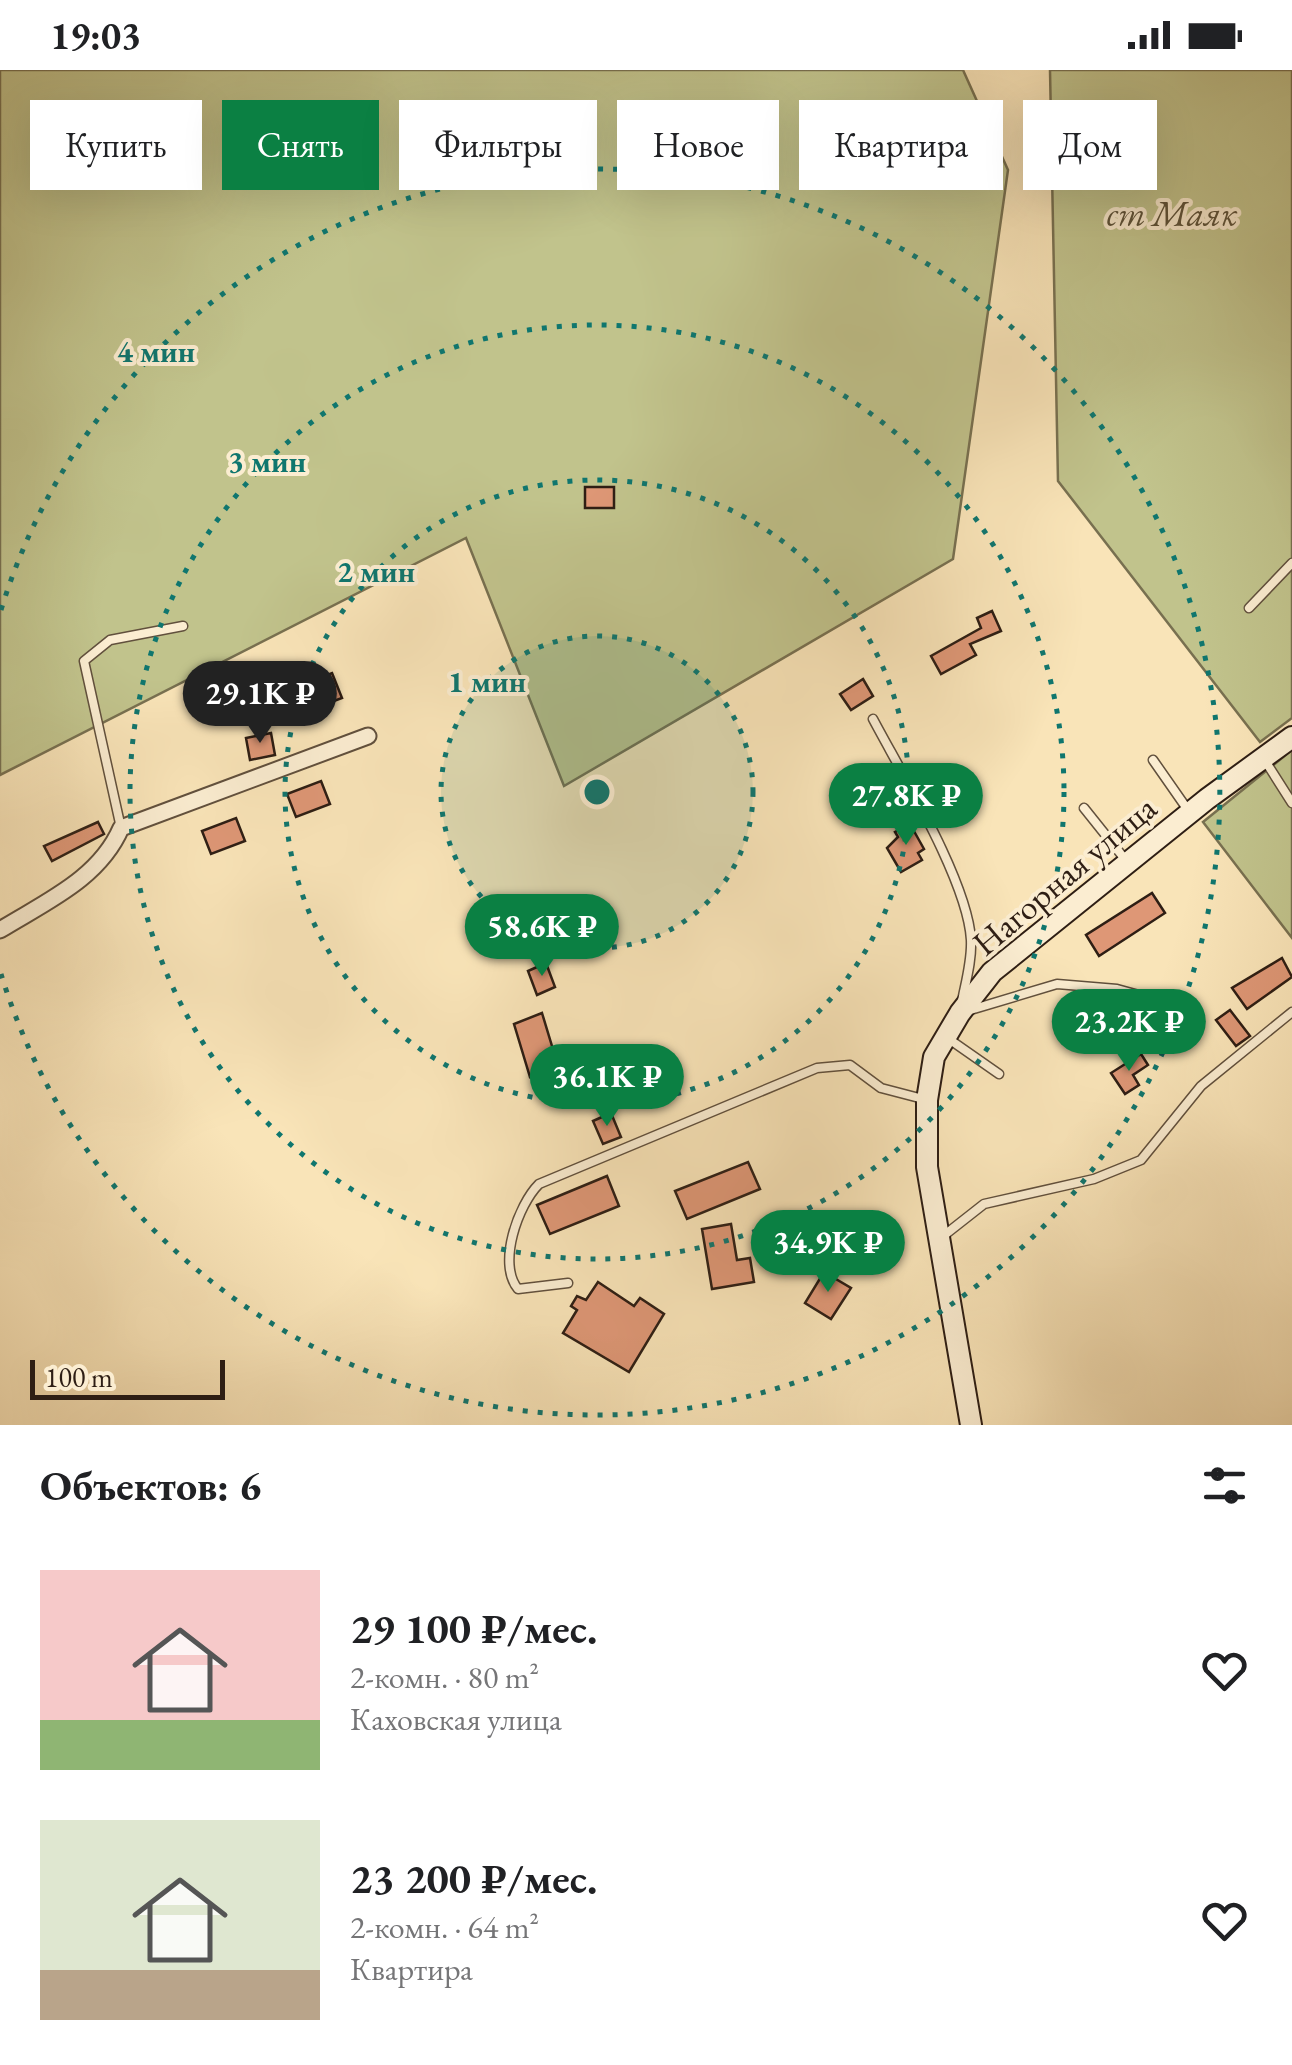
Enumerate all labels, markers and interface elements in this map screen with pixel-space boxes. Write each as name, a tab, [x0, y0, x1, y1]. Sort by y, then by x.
text: 19:03	[50, 11, 141, 60]
chip: Купить	[30, 100, 202, 190]
chip: Снять	[222, 100, 379, 190]
chip: Фильтры	[399, 100, 597, 190]
chip: Новое	[617, 100, 779, 190]
chip: Квартира	[799, 100, 1003, 190]
chip: Дом	[1023, 100, 1157, 190]
park label: ст Маяк	[1107, 191, 1238, 236]
text: 4 мин	[117, 332, 195, 371]
text: 3 мин	[228, 442, 306, 481]
text: 2 мин	[337, 552, 415, 591]
pin: 29.1K ₽	[168, 661, 352, 746]
text: 1 мин	[448, 662, 526, 701]
text: 29.1K ₽	[205, 672, 315, 714]
pin: 27.8K ₽	[814, 763, 998, 848]
centre of rings	[579, 774, 615, 810]
text: 27.8K ₽	[851, 774, 961, 816]
street label: Нагорная улица	[963, 785, 1166, 966]
pin: 58.6K ₽	[450, 894, 634, 979]
text: 58.6K ₽	[487, 905, 597, 947]
pin: 23.2K ₽	[1037, 989, 1221, 1074]
text: 23.2K ₽	[1074, 1000, 1184, 1042]
pin: 36.1K ₽	[515, 1044, 699, 1129]
text: 36.1K ₽	[552, 1055, 662, 1097]
pin: 34.9K ₽	[736, 1210, 920, 1295]
text: 34.9K ₽	[773, 1221, 883, 1263]
scale bar	[30, 1355, 225, 1400]
text: 100 m	[45, 1359, 113, 1395]
text: Объектов: 6	[40, 1458, 261, 1513]
icon: filters	[1197, 1458, 1252, 1513]
text: 29 100 ₽/мес.	[350, 1601, 597, 1656]
icon: home	[120, 1610, 240, 1730]
icon: heart	[1197, 1643, 1252, 1698]
text: 2-комн. · 80 m²	[350, 1656, 539, 1698]
text: Каховская улица	[350, 1698, 562, 1740]
text: 23 200 ₽/мес.	[350, 1851, 597, 1906]
icon: home	[120, 1860, 240, 1980]
icon: heart	[1197, 1893, 1252, 1948]
text: 2-комн. · 64 m²	[350, 1906, 539, 1948]
text: Квартира	[350, 1948, 473, 1990]

